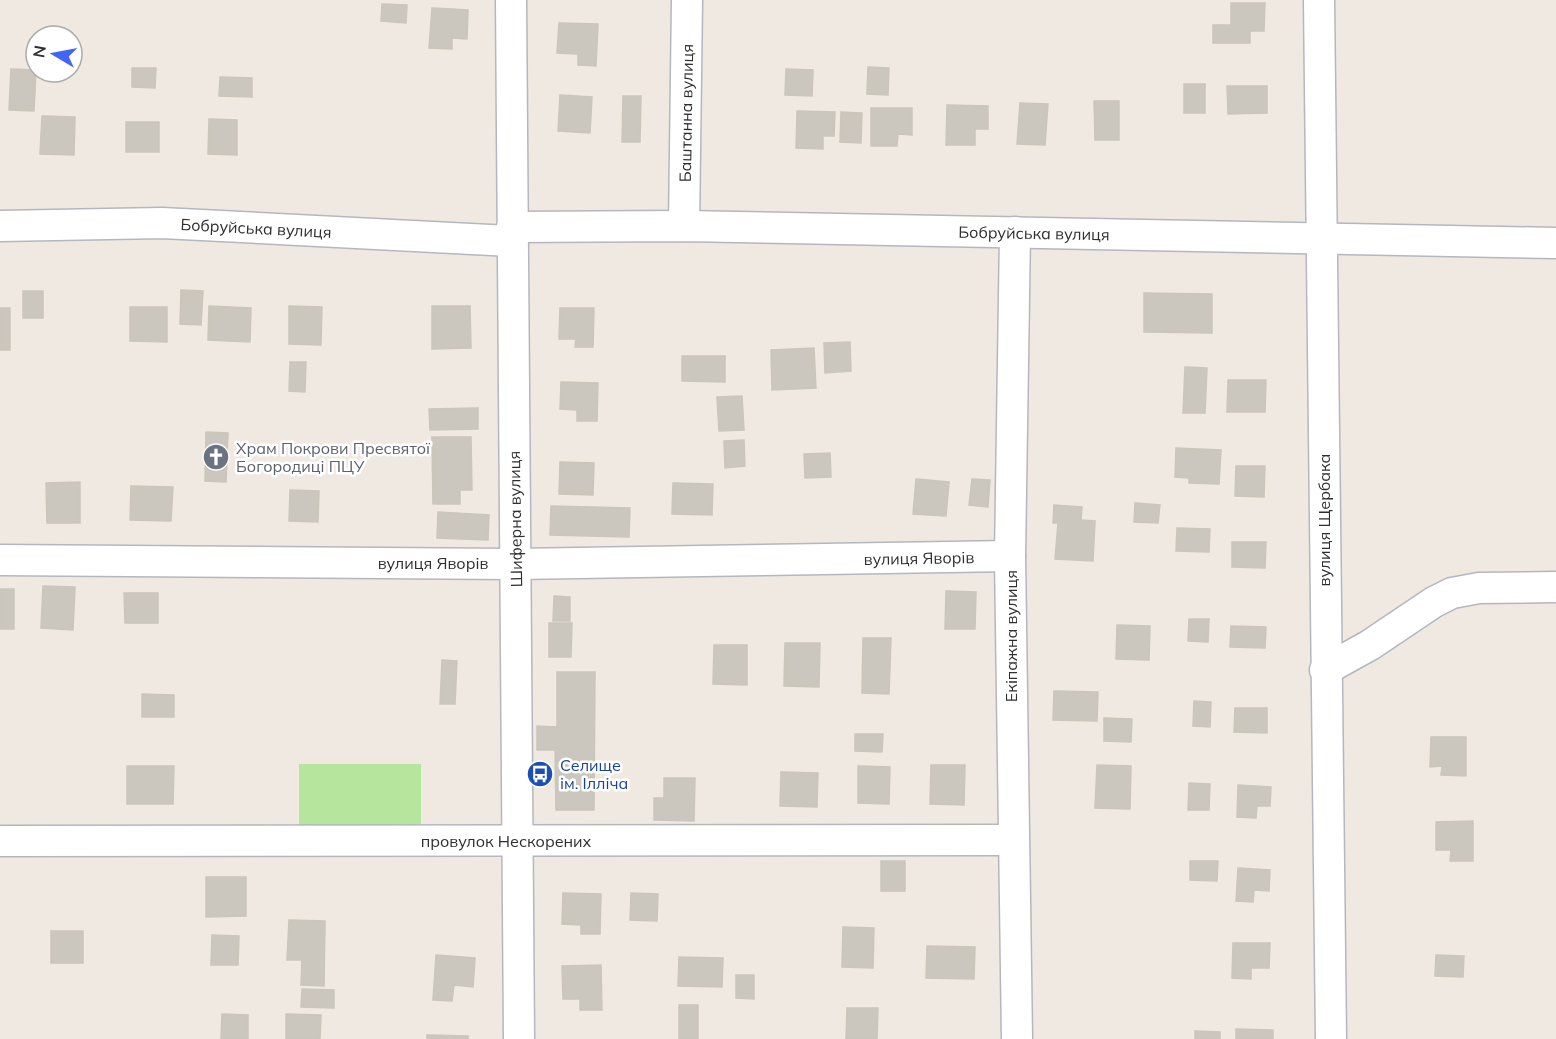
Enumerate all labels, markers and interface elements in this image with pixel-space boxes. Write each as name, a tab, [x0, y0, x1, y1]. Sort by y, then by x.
north arrow	[24, 24, 84, 84]
text: N	[28, 44, 50, 59]
street label: Баштанна вулиця	[675, 44, 697, 182]
street label: Бобруйська вулиця	[180, 214, 332, 242]
street label: Бобруйська вулиця	[958, 222, 1110, 244]
place label: Храм Покрови Пресвятої Богородиці ПЦУ	[236, 438, 431, 476]
church icon: Храм Покрови Пресвятої Богородиці ПЦУ	[201, 442, 231, 472]
street label: Шиферна вулиця	[504, 451, 526, 587]
street label: вулиця Щербака	[1314, 454, 1334, 586]
street label: вулиця Яворів	[864, 547, 975, 569]
street label: вулиця Яворів	[378, 553, 488, 573]
street label: Екіпажна вулиця	[1001, 570, 1021, 702]
place label: Селище ім. Ілліча	[560, 755, 628, 793]
bus stop icon: Селище ім. Ілліча	[525, 759, 555, 789]
street label: провулок Нескорених	[421, 831, 592, 851]

